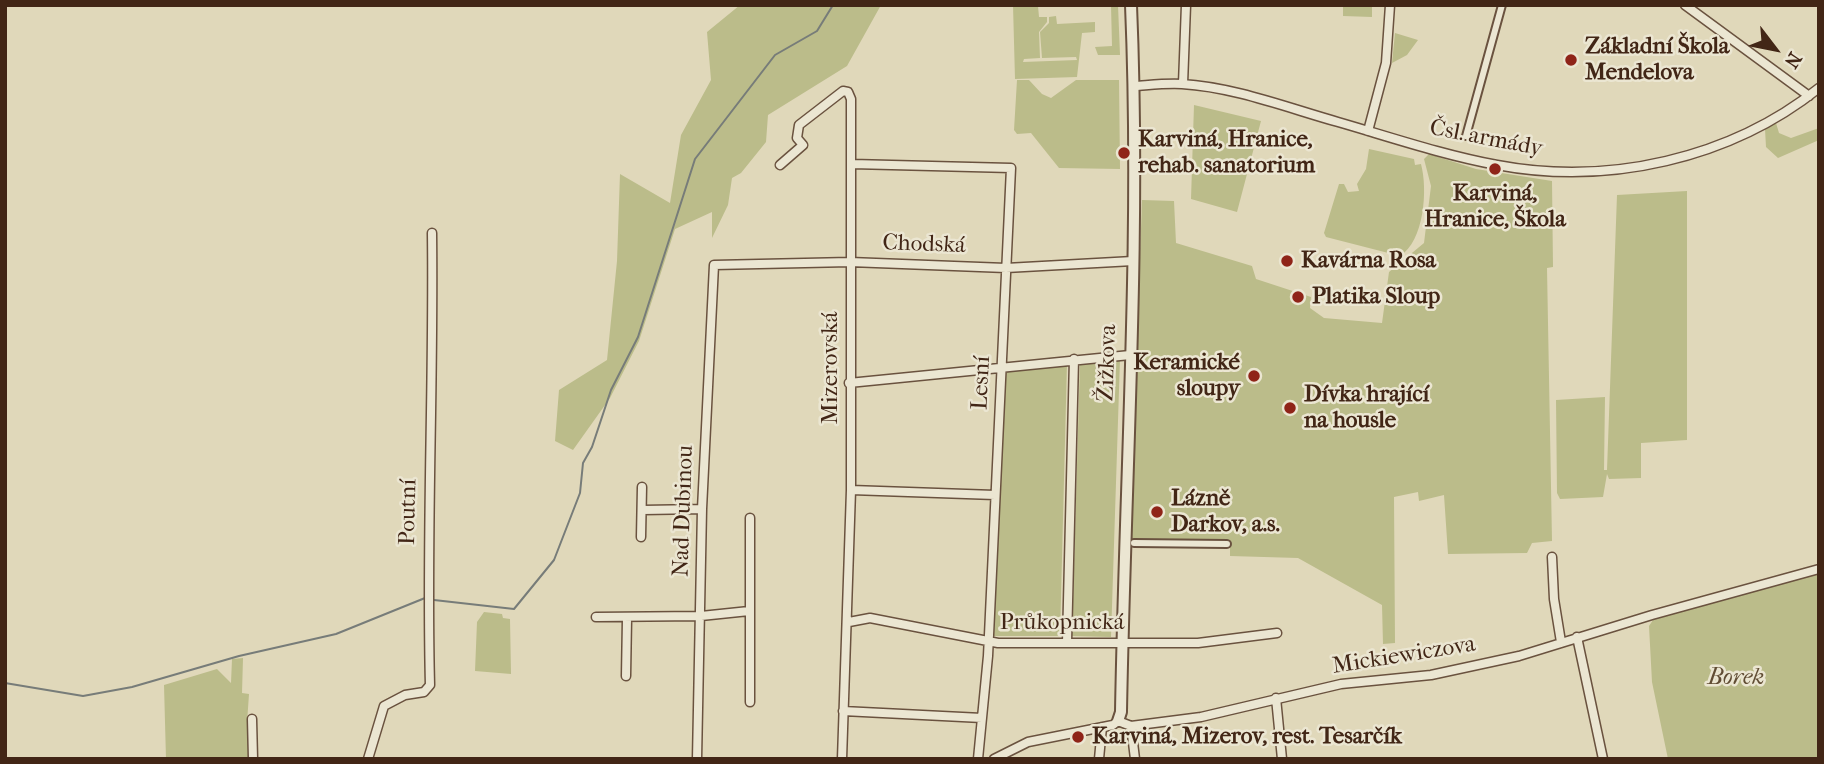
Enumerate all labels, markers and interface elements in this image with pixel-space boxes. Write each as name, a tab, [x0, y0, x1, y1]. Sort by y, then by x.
north arrow	[1740, 14, 1810, 84]
place label: Základní Škola Mendelova	[1585, 33, 1729, 87]
text: N	[1780, 48, 1806, 72]
marker: Základní Škola Mendelova	[1563, 52, 1579, 68]
street label: Čsl. armády	[1427, 115, 1545, 163]
place label: Karviná, Hranice, rehab. sanatorium	[1138, 126, 1315, 180]
marker: Karviná, Hranice, rehab. sanatorium	[1116, 145, 1132, 161]
marker: Karviná, Hranice, Škola	[1487, 161, 1503, 177]
place label: Karviná, Hranice, Škola	[1424, 180, 1566, 234]
street label: Chodská	[882, 230, 966, 260]
place label: Kavárna Rosa	[1301, 247, 1436, 275]
marker: Kavárna Rosa	[1279, 253, 1295, 269]
place label: Platika Sloup	[1312, 283, 1440, 311]
marker: Platika Sloup	[1290, 289, 1306, 305]
street label: Mizerovská	[817, 312, 845, 424]
street label: Žižkova	[1093, 324, 1123, 402]
place label: Keramické sloupy	[1133, 349, 1240, 403]
street label: Lesní	[967, 355, 997, 411]
marker: Keramické sloupy	[1246, 368, 1262, 384]
place label: Dívka hrající na housle	[1304, 381, 1429, 435]
marker: Dívka hrající na housle	[1282, 400, 1298, 416]
street label: Nad Dubinou	[668, 445, 700, 577]
street label: Poutní	[395, 479, 423, 545]
place label: Lázně Darkov, a.s.	[1171, 485, 1280, 539]
marker: Lázně Darkov, a.s.	[1149, 504, 1165, 520]
street label: Průkopnická	[1000, 609, 1124, 637]
street label: Mickiewiczova	[1330, 631, 1478, 681]
park label: Borek	[1708, 664, 1764, 692]
place label: Karviná, Mizerov, rest. Tesarčík	[1092, 723, 1402, 751]
marker: Karviná, Mizerov, rest. Tesarčík	[1070, 729, 1086, 745]

